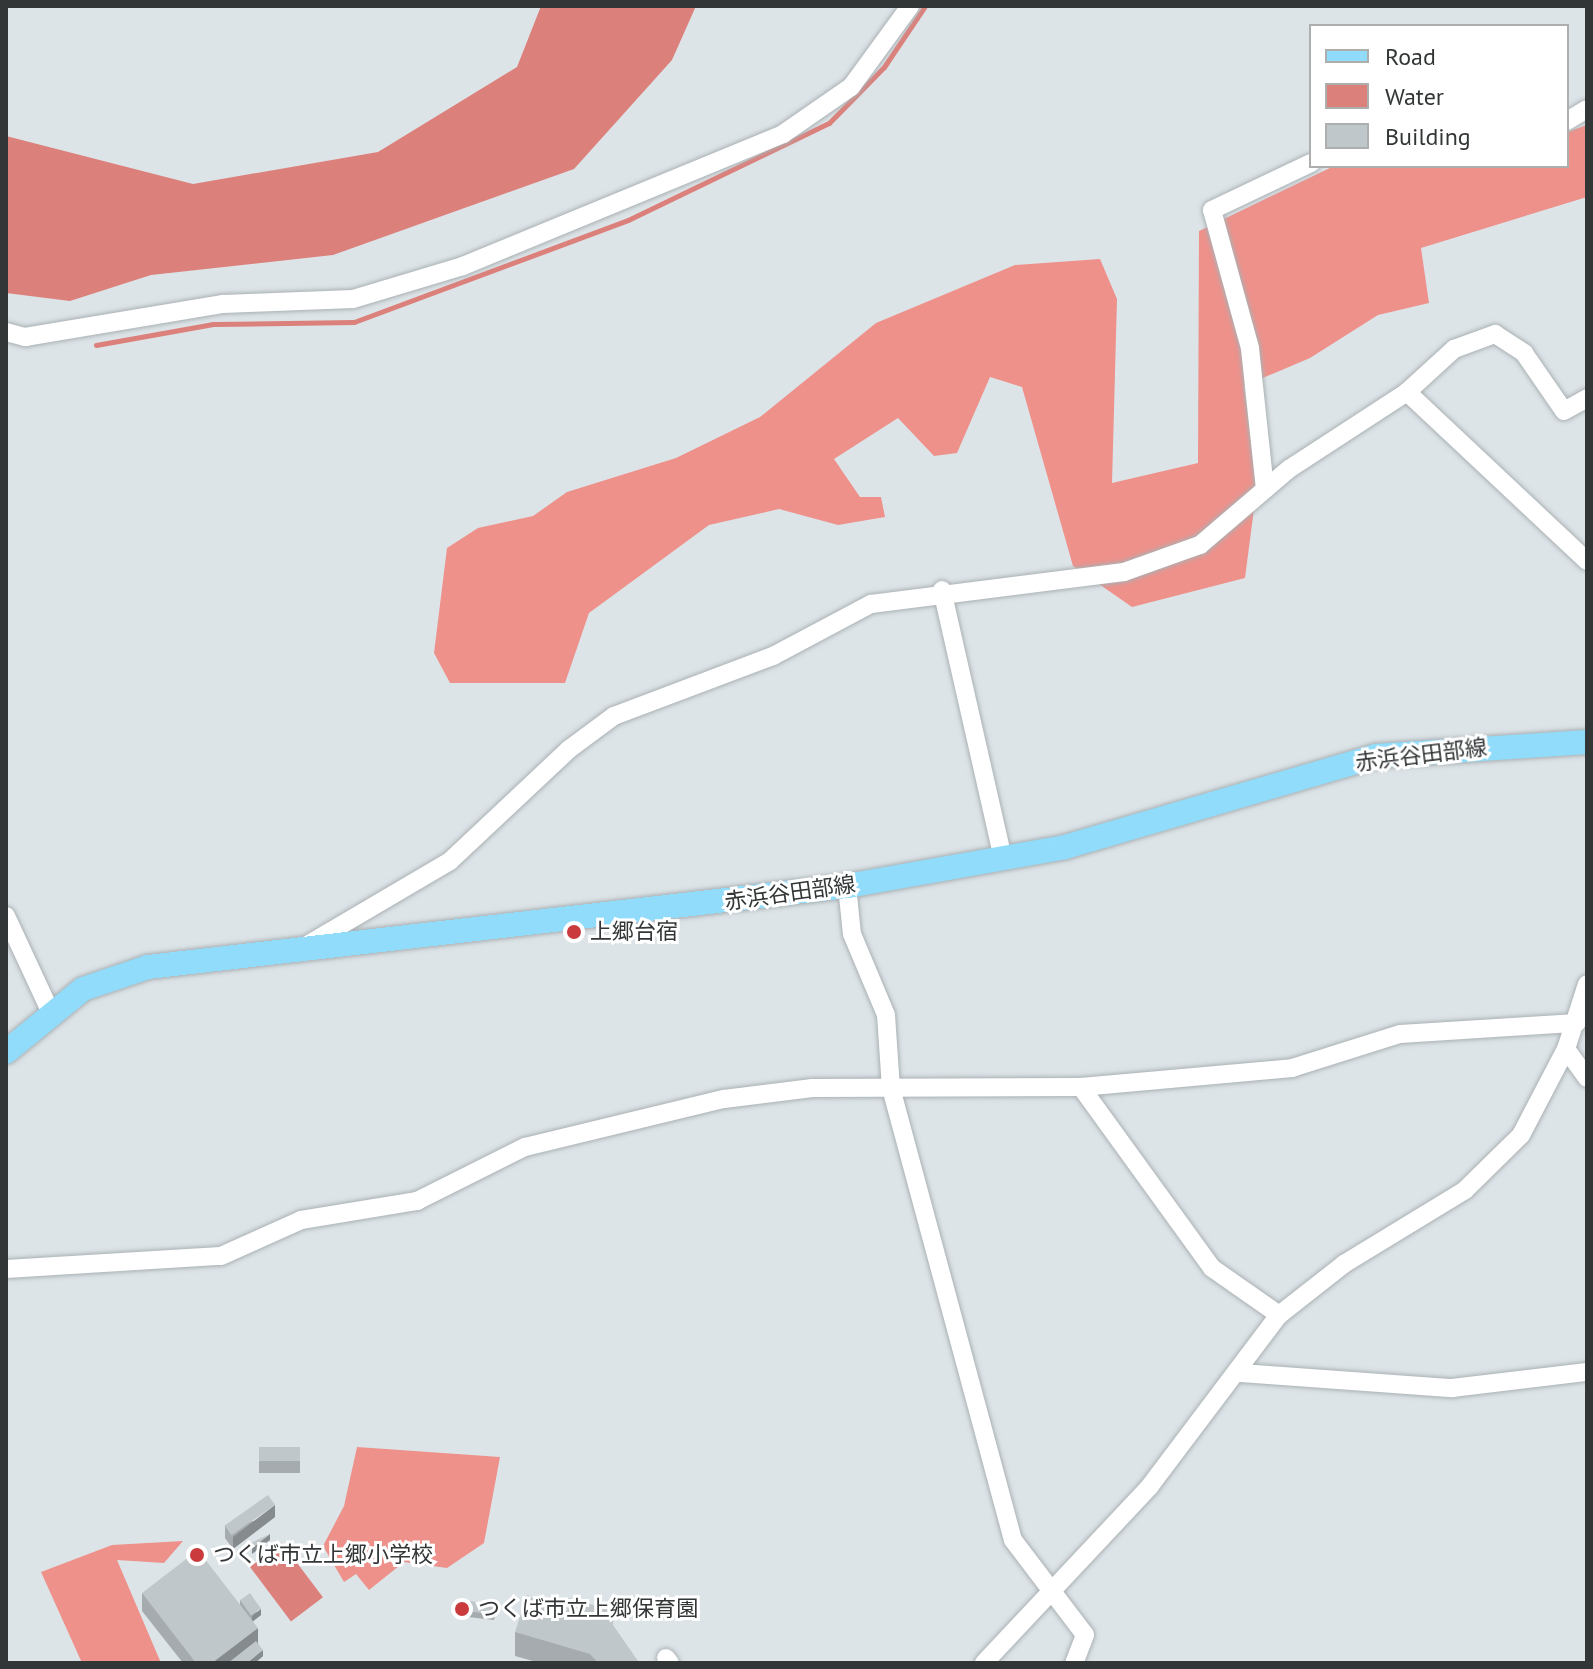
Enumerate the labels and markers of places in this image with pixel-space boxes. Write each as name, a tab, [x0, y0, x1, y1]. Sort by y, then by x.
place label: 上郷台宿	[590, 919, 678, 945]
marker: 上郷台宿	[565, 923, 583, 941]
place label: つくば市立上郷小学校	[213, 1542, 433, 1568]
marker: つくば市立上郷小学校	[188, 1546, 206, 1564]
place label: つくば市立上郷保育園	[478, 1596, 698, 1622]
marker: つくば市立上郷保育園	[453, 1600, 471, 1618]

